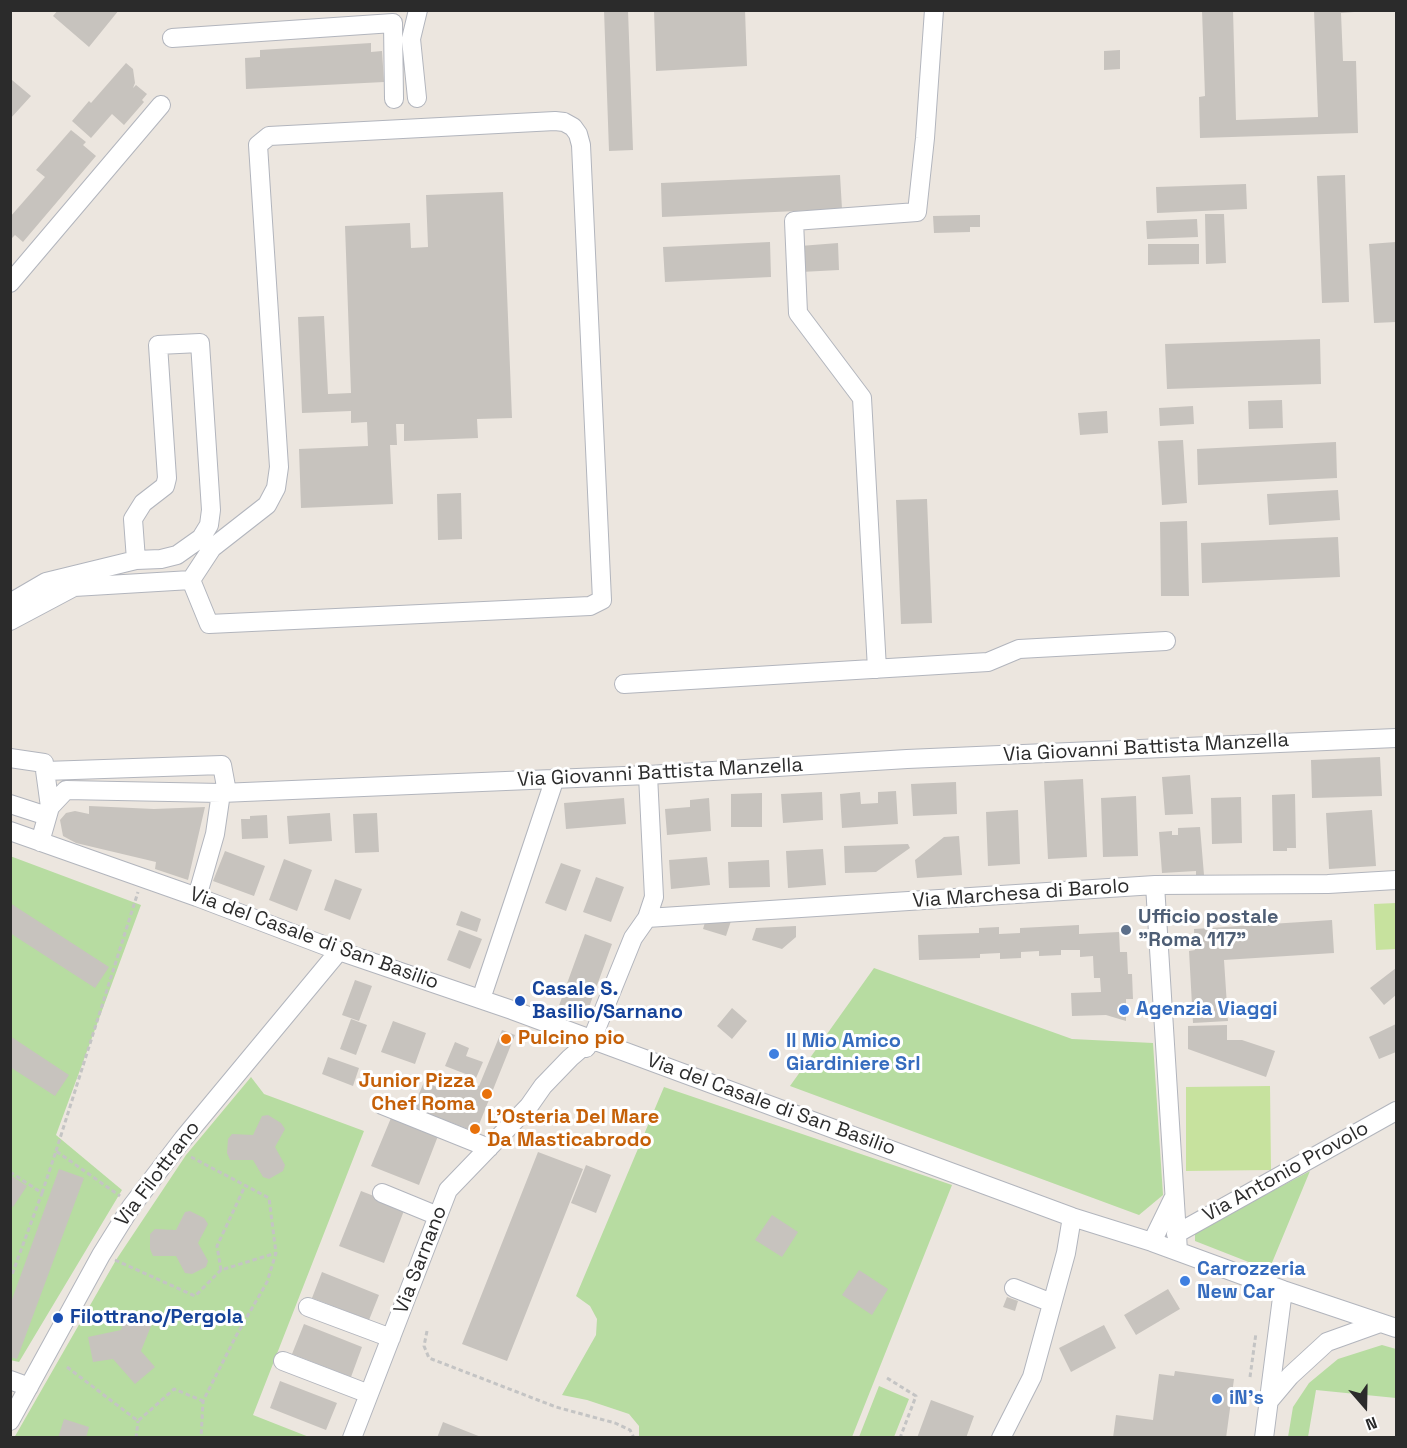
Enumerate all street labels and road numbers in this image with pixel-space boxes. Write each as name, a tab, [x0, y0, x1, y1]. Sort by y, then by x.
street label: Via Giovanni Battista Manzella	[1003, 729, 1289, 767]
street label: Via Giovanni Battista Manzella	[517, 754, 803, 792]
street label: Via Marchesa di Barolo	[912, 874, 1130, 914]
street label: Via del Casale di San Basilio	[186, 883, 442, 995]
street label: Via del Casale di San Basilio	[643, 1049, 899, 1161]
street label: Via Filottrano	[111, 1117, 205, 1231]
street label: Via Antonio Provolo	[1199, 1117, 1373, 1227]
street label: Via Sarnano	[389, 1203, 453, 1317]

